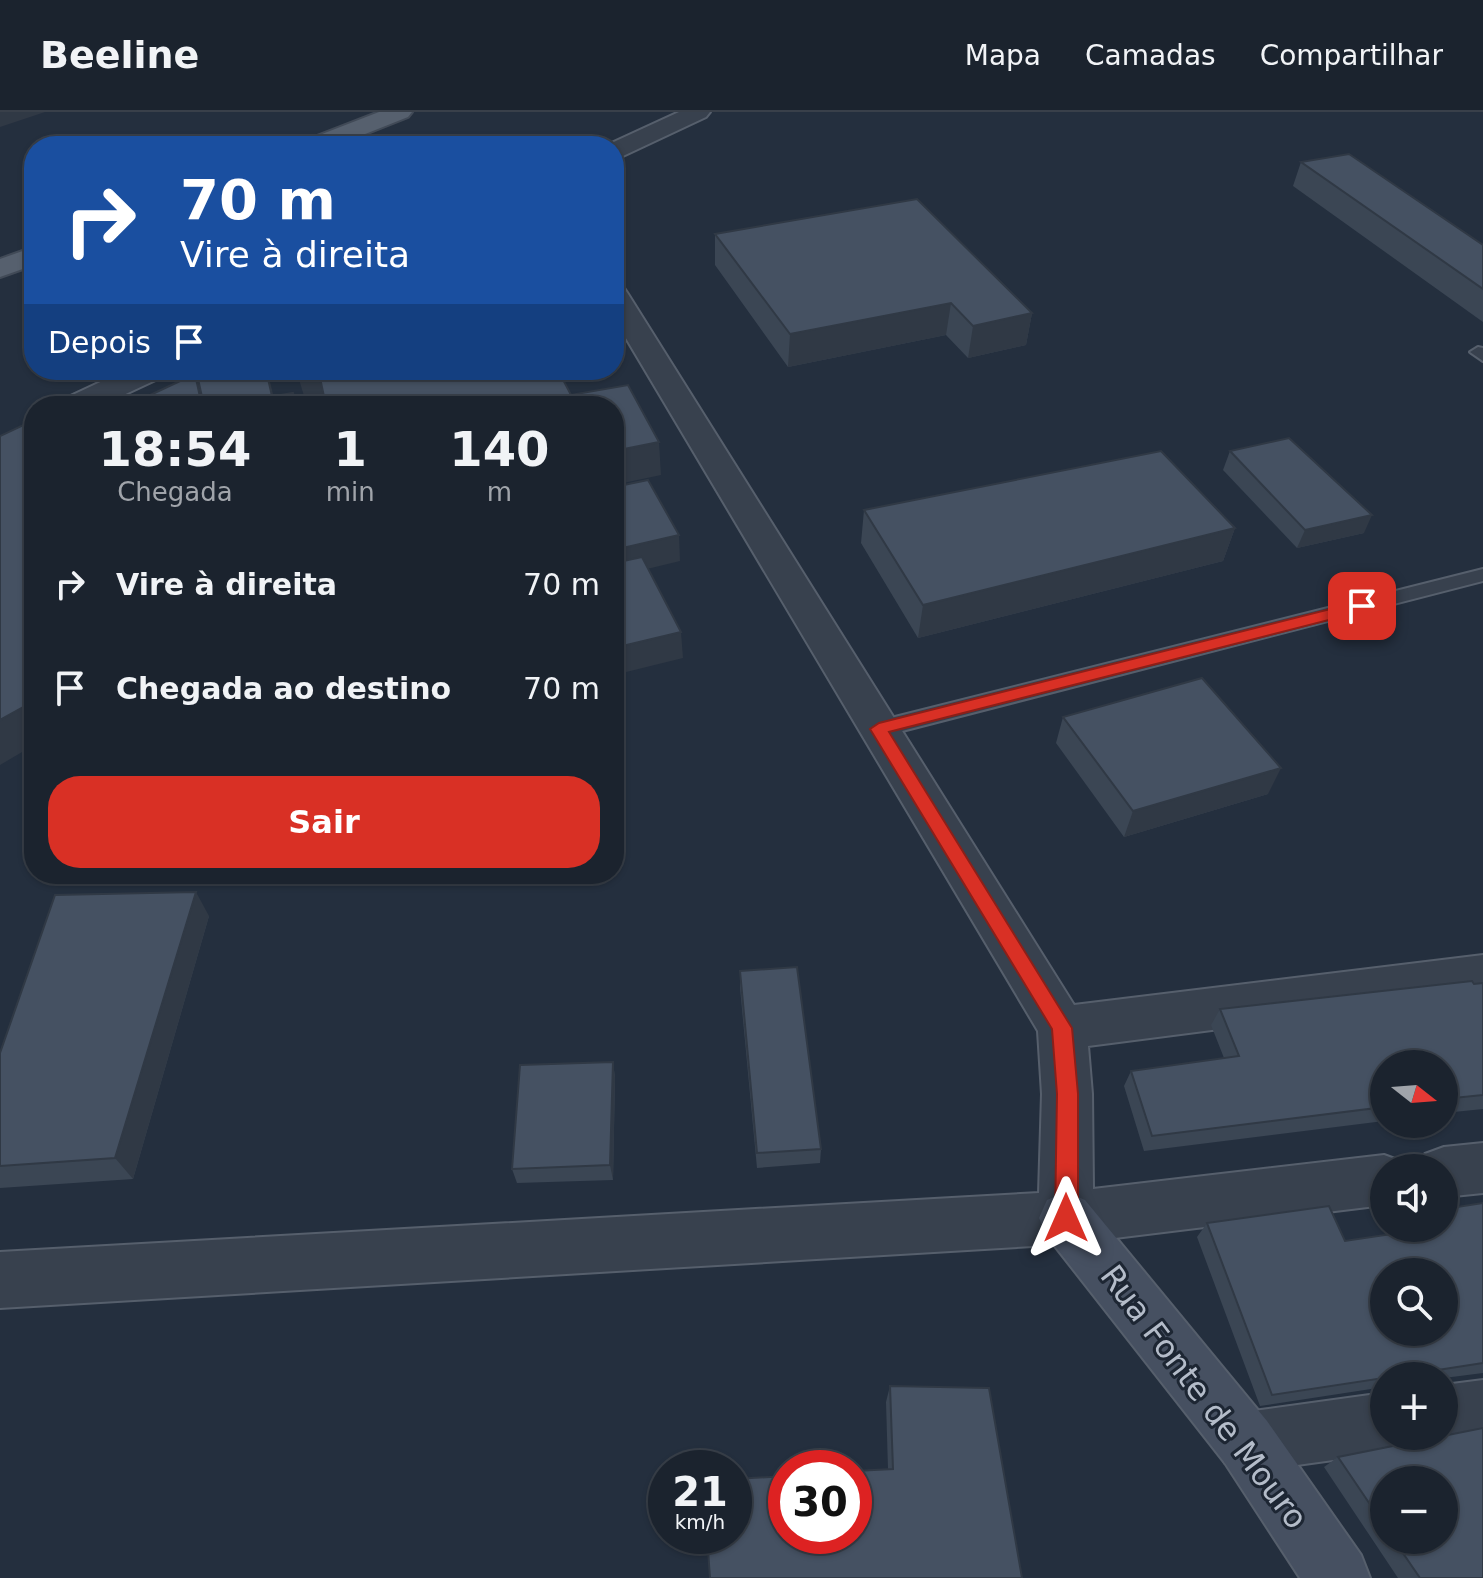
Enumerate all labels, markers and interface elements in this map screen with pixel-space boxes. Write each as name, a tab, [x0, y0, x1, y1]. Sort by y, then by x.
text: Beeline	[40, 33, 199, 77]
text: Mapa	[965, 39, 1041, 72]
text: Camadas	[1085, 39, 1216, 72]
text: Compartilhar	[1260, 39, 1443, 72]
text: 70 m	[180, 167, 336, 232]
icon: right	[48, 168, 152, 272]
text: Vire à direita	[180, 234, 410, 275]
icon: arrive	[167, 320, 211, 364]
text: Depois	[48, 325, 151, 360]
text: 18:54	[98, 421, 251, 477]
text: 1	[334, 421, 367, 477]
text: 140	[449, 421, 549, 477]
text: Chegada	[117, 477, 233, 507]
text: min	[326, 477, 375, 507]
text: m	[487, 477, 512, 507]
icon: right	[48, 562, 92, 606]
text: Vire à direita	[116, 567, 337, 602]
text: 70 m	[523, 567, 600, 602]
pin	[1328, 572, 1396, 640]
icon: arrive	[1340, 584, 1384, 628]
icon: arrive	[48, 666, 92, 710]
text: Chegada ao destino	[116, 671, 451, 706]
text: 70 m	[523, 671, 600, 706]
button: Sair	[48, 776, 600, 868]
north arrow	[1370, 1050, 1458, 1138]
map controls	[1370, 1050, 1458, 1554]
button: sound	[1370, 1154, 1458, 1242]
position arrow	[1024, 1176, 1108, 1260]
street label: Rua Fonte de Mouro	[1093, 1258, 1315, 1536]
button: search	[1370, 1258, 1458, 1346]
button: +	[1370, 1362, 1458, 1450]
speed limit sign: 30	[768, 1450, 872, 1554]
button: −	[1370, 1466, 1458, 1554]
text: 21	[672, 1469, 728, 1515]
text: km/h	[675, 1510, 725, 1534]

